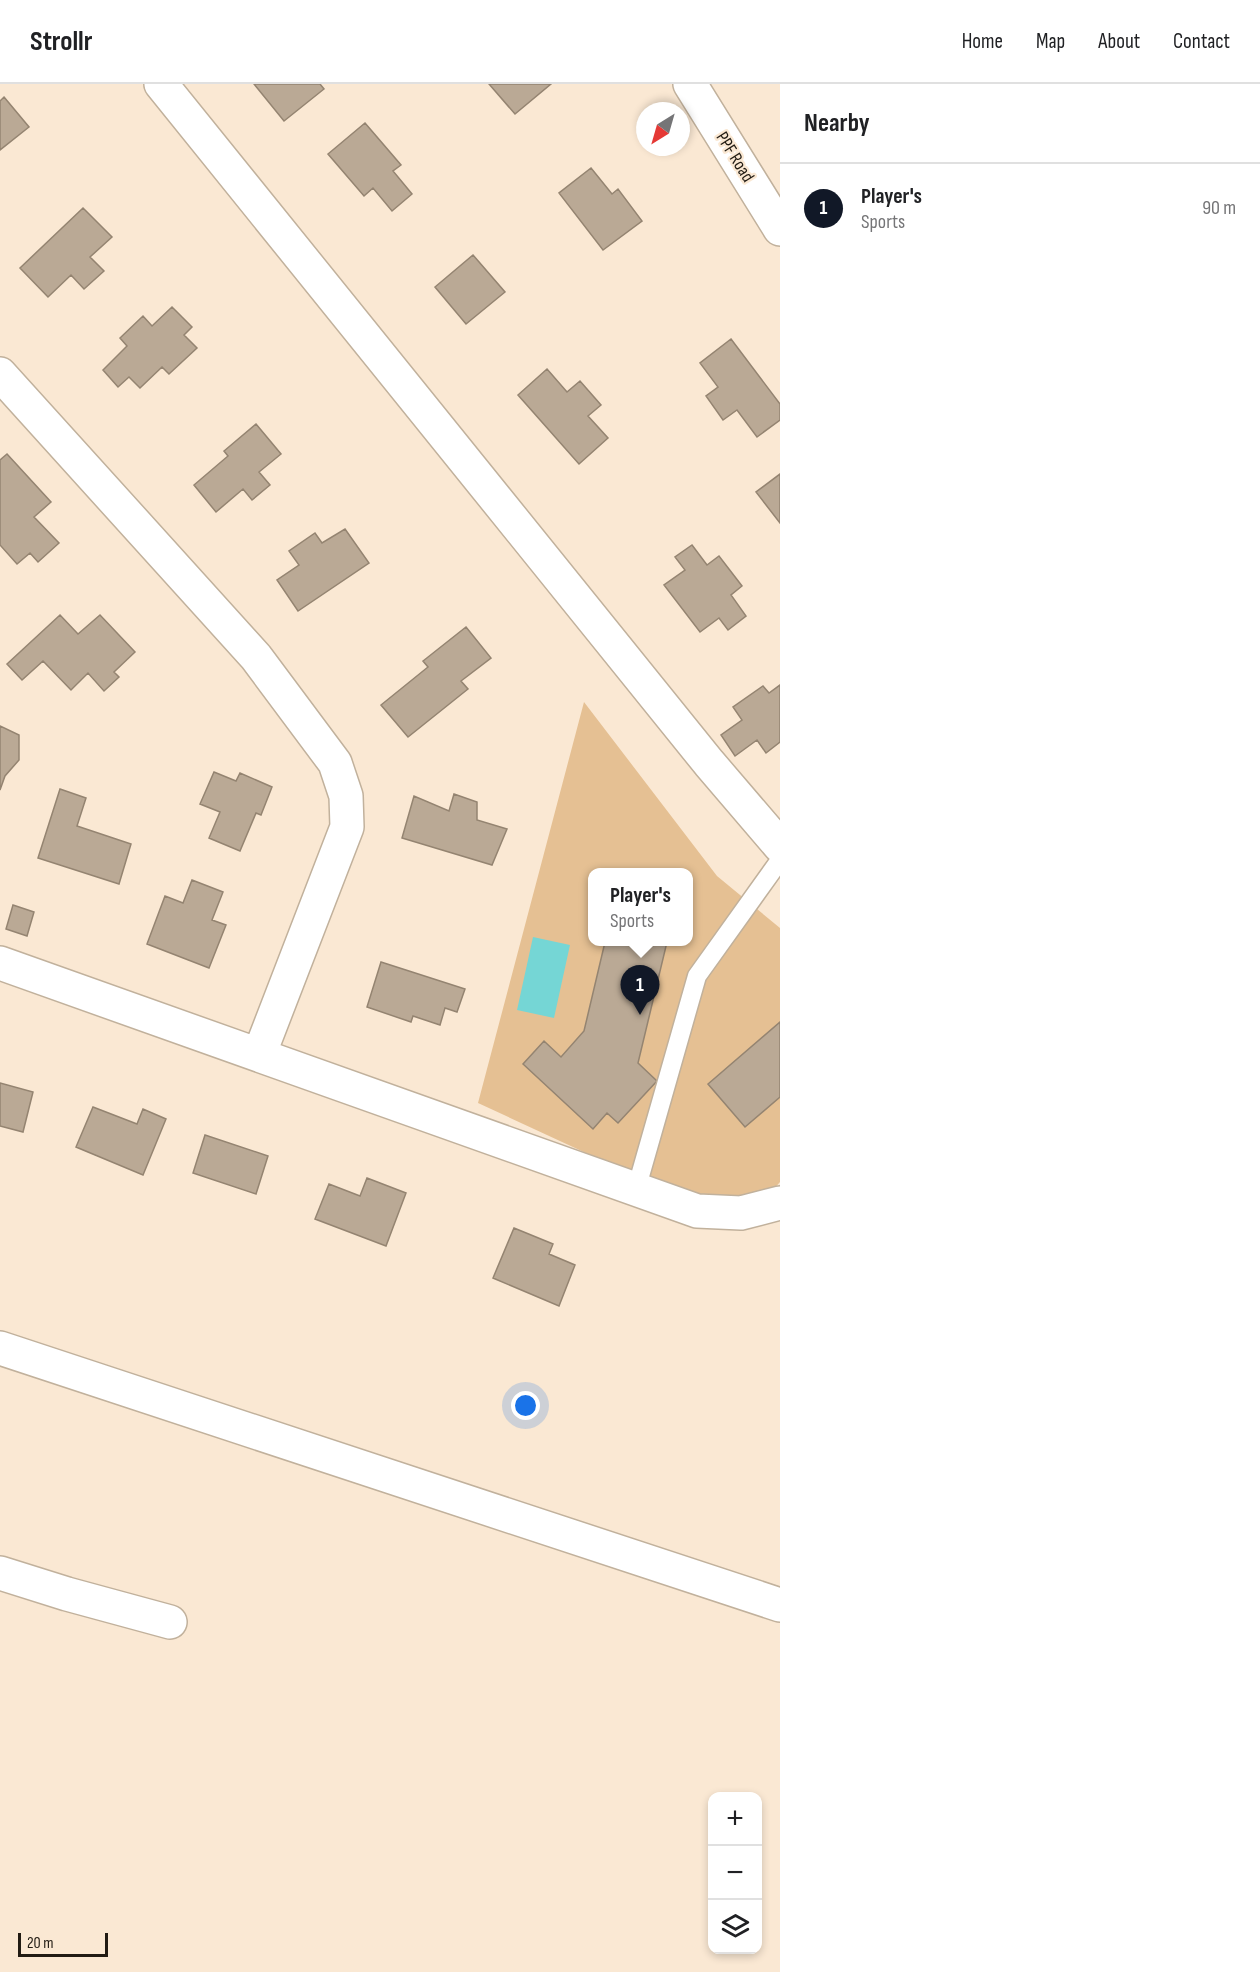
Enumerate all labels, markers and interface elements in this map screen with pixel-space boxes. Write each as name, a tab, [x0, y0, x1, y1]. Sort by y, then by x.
text: Strollr	[30, 25, 92, 58]
text: Home	[962, 29, 1003, 54]
text: Map	[1036, 29, 1065, 54]
text: About	[1098, 29, 1140, 54]
text: Contact	[1173, 29, 1230, 54]
north arrow	[636, 102, 690, 156]
text: Nearby	[804, 108, 870, 139]
street label: PPF Road	[711, 128, 759, 186]
text: Player's	[861, 183, 922, 210]
text: 1	[820, 196, 827, 220]
text: 90 m	[1202, 196, 1236, 220]
text: Sports	[861, 210, 905, 234]
popup	[588, 868, 693, 946]
text: Player's	[610, 882, 671, 909]
text: Sports	[610, 909, 654, 933]
pin: 1	[620, 966, 660, 1015]
your location	[511, 1391, 540, 1420]
map controls	[708, 1792, 762, 1954]
button: +	[708, 1792, 762, 1846]
button: −	[708, 1846, 762, 1900]
button: layers	[708, 1900, 762, 1954]
scale bar	[18, 1930, 108, 1958]
text: 20 m	[27, 1934, 54, 1953]

